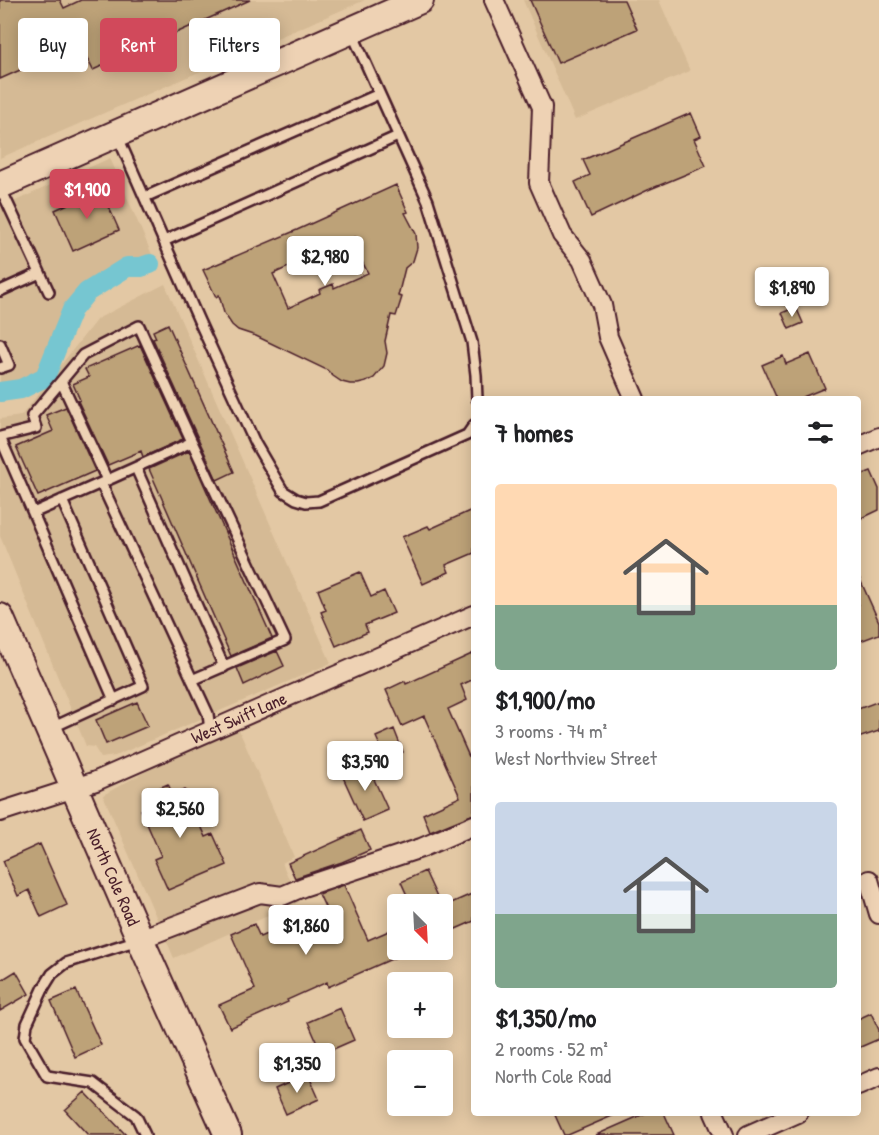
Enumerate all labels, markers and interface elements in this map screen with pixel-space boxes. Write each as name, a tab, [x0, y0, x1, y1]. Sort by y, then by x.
chip: Buy	[18, 18, 88, 72]
chip: Rent	[100, 18, 177, 72]
chip: Filters	[189, 18, 280, 72]
pin: $1,900	[38, 169, 136, 220]
text: $1,900	[64, 175, 110, 202]
pin: $2,980	[276, 236, 374, 287]
text: $2,980	[301, 242, 349, 269]
pin: $1,890	[743, 267, 841, 318]
text: $1,890	[769, 273, 815, 300]
text: 7 homes	[495, 415, 573, 450]
icon: filters	[804, 416, 837, 449]
icon: home	[612, 523, 720, 631]
text: $1,900/mo	[495, 682, 595, 717]
street label: West Swift Lane	[187, 685, 290, 750]
text: 3 rooms · 74 m²	[495, 717, 607, 744]
pin: $3,590	[316, 741, 414, 792]
text: West Northview Street	[495, 744, 657, 771]
text: $3,590	[341, 747, 389, 774]
pin: $2,560	[131, 788, 229, 839]
text: $2,560	[156, 794, 204, 821]
street label: North Cole Road	[81, 824, 146, 930]
icon: home	[612, 841, 720, 949]
north arrow	[387, 894, 453, 960]
map controls	[387, 894, 453, 1116]
pin: $1,860	[257, 905, 355, 956]
text: $1,860	[282, 911, 330, 938]
button: +	[387, 972, 453, 1038]
text: $1,350/mo	[495, 1000, 596, 1035]
text: 2 rooms · 52 m²	[495, 1035, 608, 1062]
pin: $1,350	[248, 1043, 346, 1094]
text: $1,350	[273, 1049, 321, 1076]
button: −	[387, 1050, 453, 1116]
text: North Cole Road	[495, 1062, 611, 1089]

